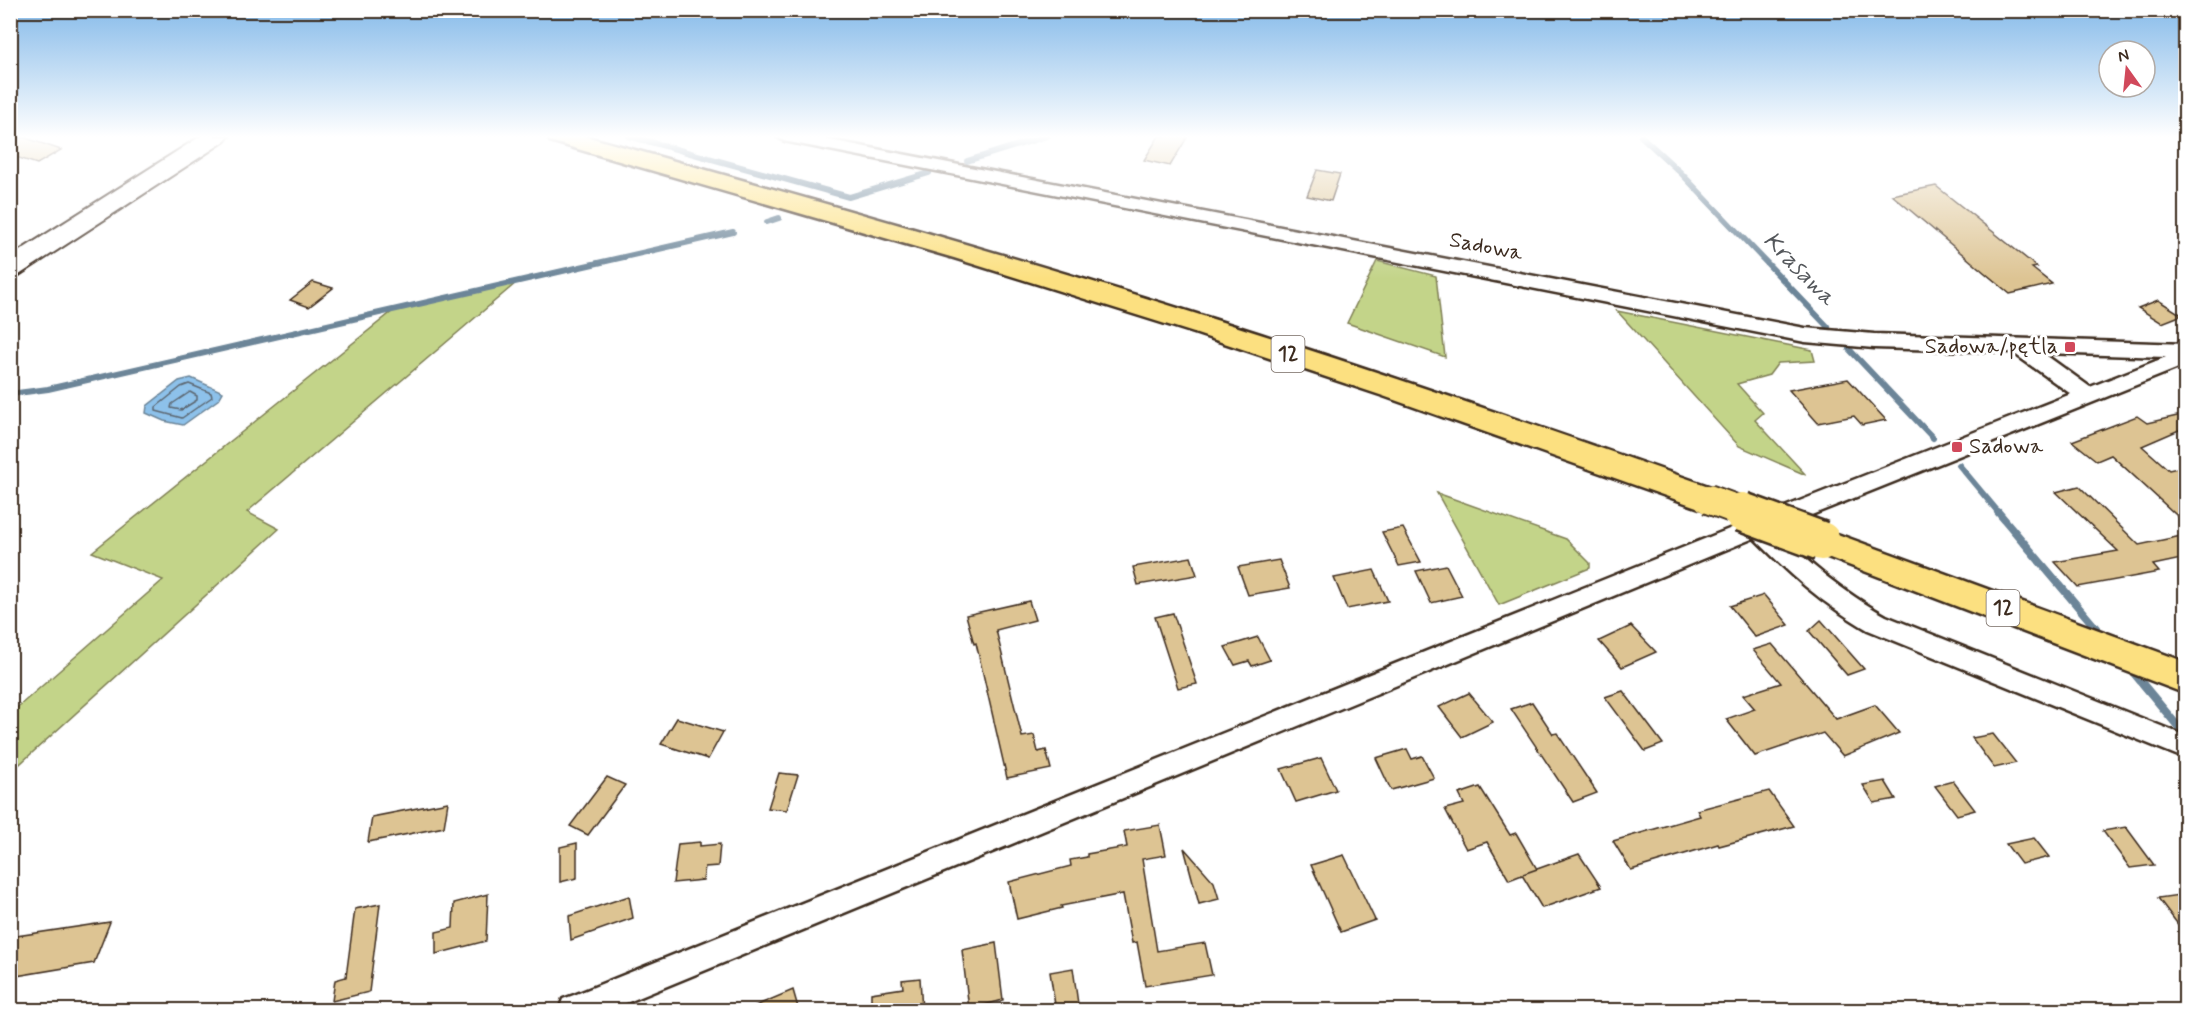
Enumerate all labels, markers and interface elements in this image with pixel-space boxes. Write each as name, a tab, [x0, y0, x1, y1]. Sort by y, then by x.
north arrow	[2097, 39, 2157, 99]
text: N	[2116, 44, 2131, 67]
water label: Krasawa	[1756, 225, 1843, 314]
street label: Sadowa	[1447, 226, 1526, 268]
place label: Sadowa/pętla	[1925, 333, 2058, 361]
road number: 12	[1272, 336, 1304, 372]
marker: Sadowa/pętla	[2063, 340, 2077, 354]
place label: Sadowa	[1969, 433, 2044, 461]
marker: Sadowa	[1950, 440, 1964, 454]
road number: 12	[1986, 590, 2020, 626]

